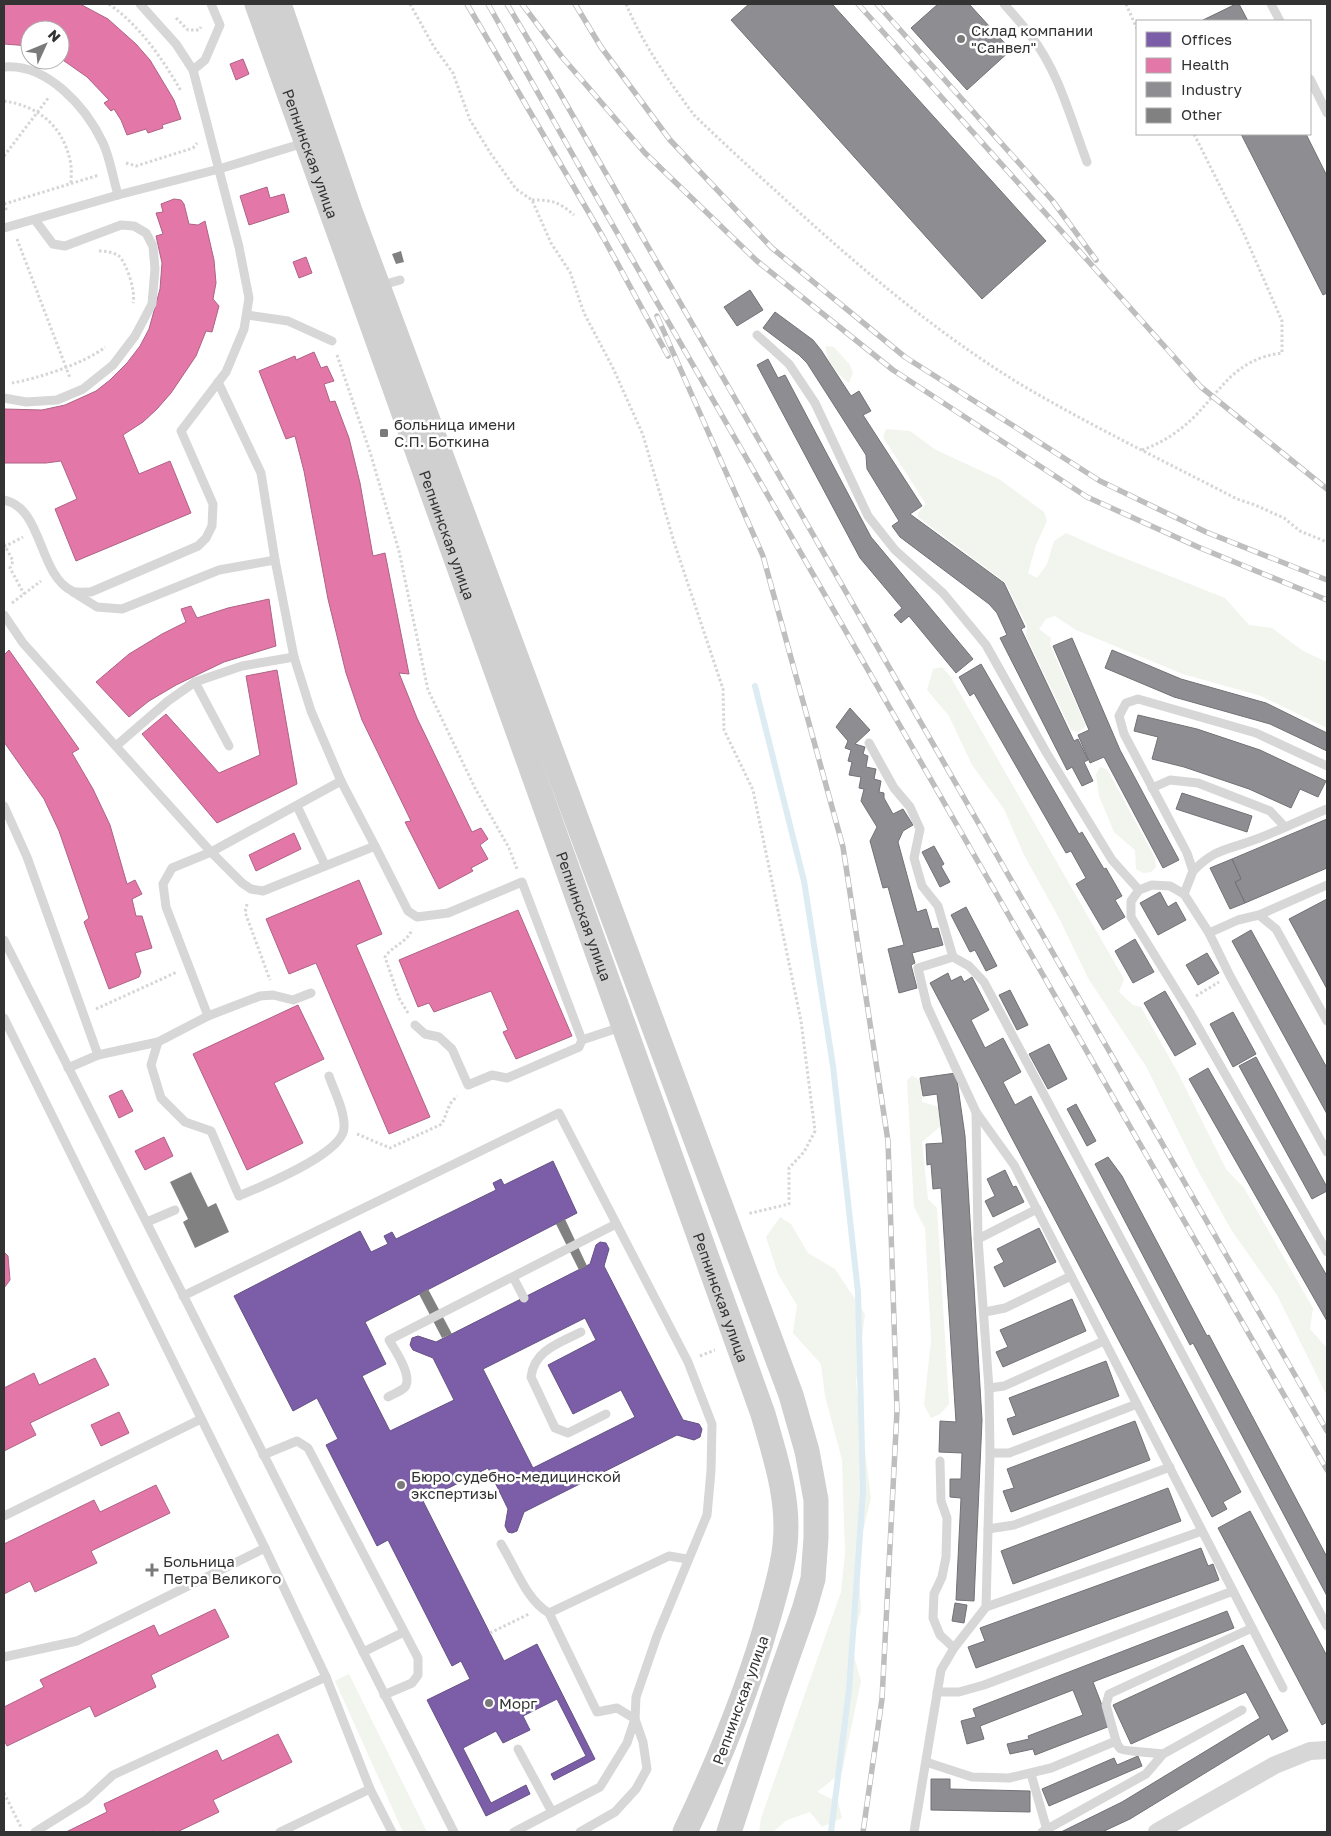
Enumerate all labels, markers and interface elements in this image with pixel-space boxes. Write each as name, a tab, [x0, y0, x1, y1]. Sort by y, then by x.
north arrow	[20, 20, 70, 70]
legend	[1136, 20, 1311, 135]
place label: Склад компании "Санвел"	[971, 21, 1093, 56]
text: N	[45, 26, 65, 45]
text: Offices	[1181, 30, 1232, 48]
marker: Склад компании "Санвел"	[955, 33, 967, 45]
text: Health	[1181, 55, 1229, 73]
text: Industry	[1181, 80, 1242, 98]
street label: Репнинская улица	[279, 86, 342, 221]
text: Other	[1181, 105, 1222, 123]
place label: больница имени С.П. Боткина	[394, 415, 515, 450]
marker: больница имени С.П. Боткина	[378, 427, 390, 439]
street label: Репнинская улица	[416, 468, 479, 602]
street label: Репнинская улица	[553, 849, 616, 983]
street label: Репнинская улица	[690, 1230, 753, 1364]
place label: Бюро судебно-медицинской экспертизы	[411, 1467, 621, 1502]
marker: Бюро судебно-медицинской экспертизы	[395, 1479, 407, 1491]
place label: Больница Петра Великого	[163, 1552, 281, 1587]
marker: Больница Петра Великого	[145, 1563, 159, 1577]
street label: Репнинская улица	[708, 1633, 772, 1767]
place label: Морг	[499, 1694, 537, 1712]
marker: Морг	[483, 1697, 495, 1709]

